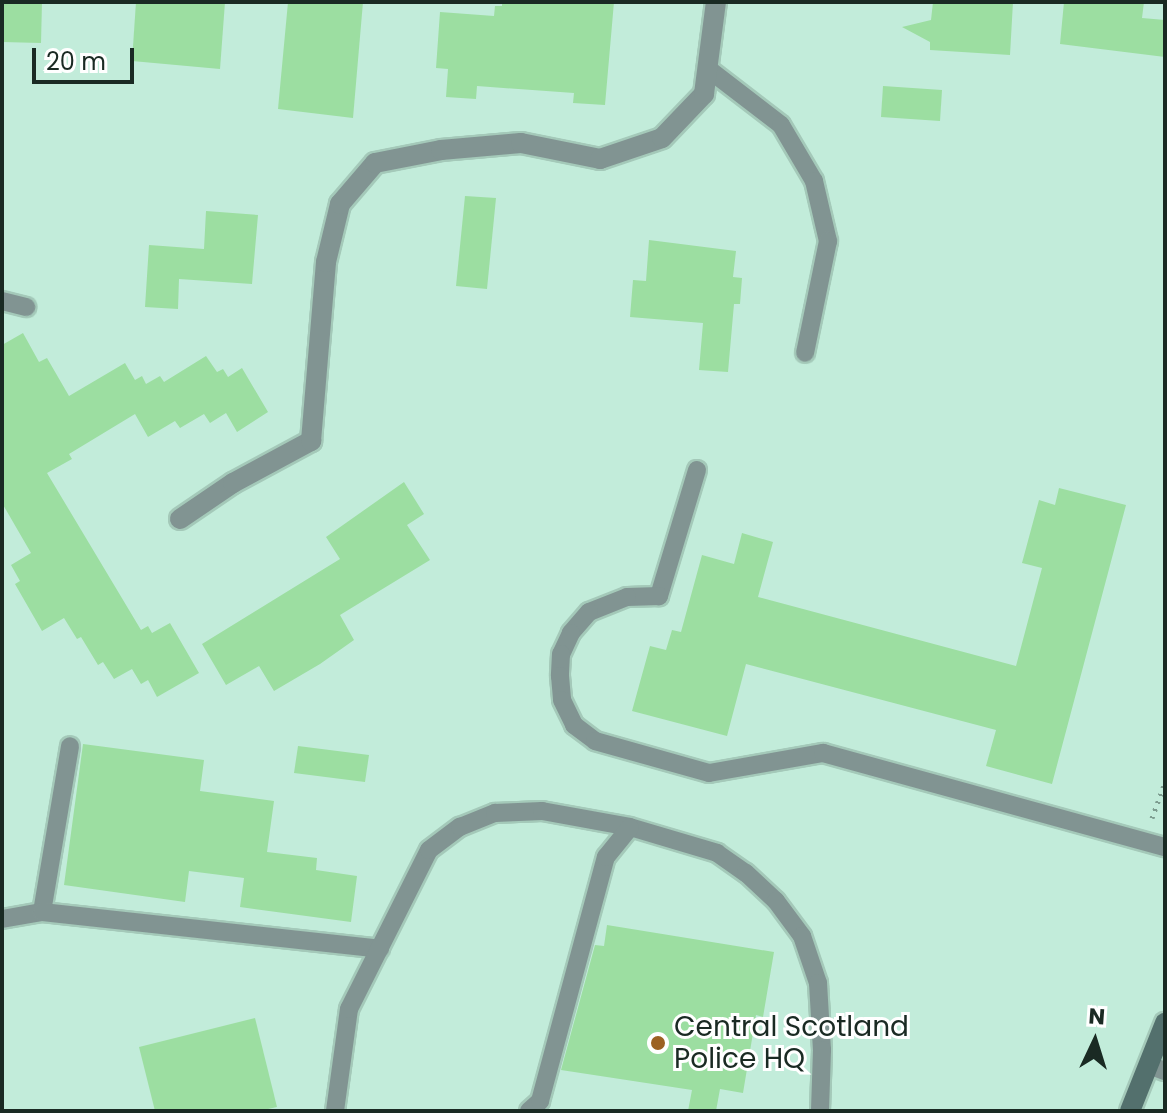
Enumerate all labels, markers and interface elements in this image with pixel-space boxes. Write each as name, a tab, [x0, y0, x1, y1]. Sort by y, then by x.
scale bar	[36, 32, 138, 82]
text: 20 m	[46, 45, 106, 78]
north arrow	[1055, 1001, 1135, 1081]
text: N	[1087, 1001, 1106, 1033]
place label: Central Scotland Police HQ	[674, 1010, 909, 1076]
marker: Central Scotland Police HQ	[649, 1034, 667, 1052]

